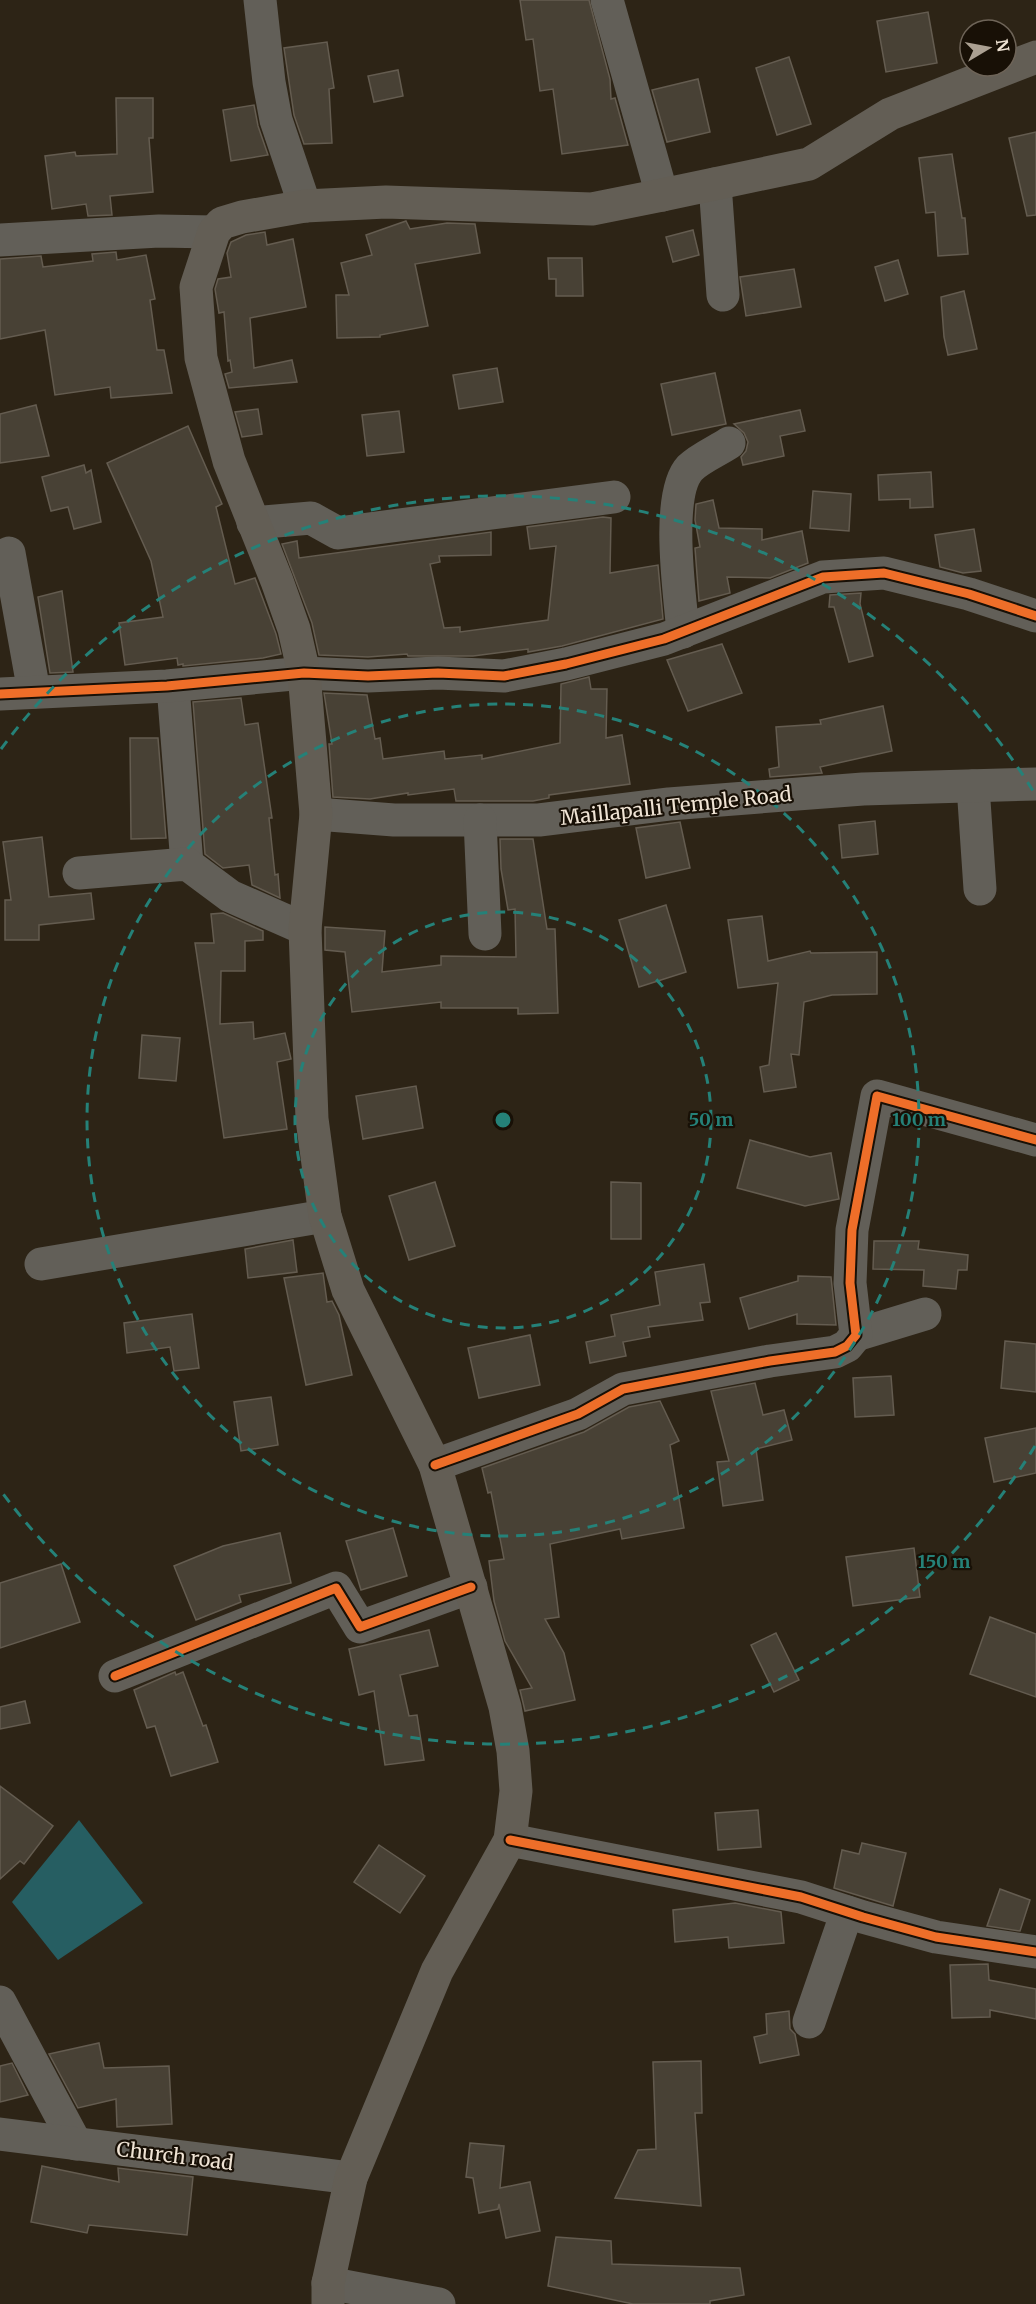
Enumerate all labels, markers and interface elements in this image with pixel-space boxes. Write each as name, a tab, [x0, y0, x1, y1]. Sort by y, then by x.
north arrow	[958, 18, 1018, 78]
text: N	[992, 37, 1014, 54]
street label: Maillapalli Temple Road	[559, 781, 793, 830]
text: 50 m	[689, 1108, 733, 1131]
text: 100 m	[892, 1108, 946, 1131]
centre of rings	[493, 1110, 513, 1130]
text: 150 m	[918, 1550, 970, 1573]
street label: Church road	[115, 2136, 235, 2175]

